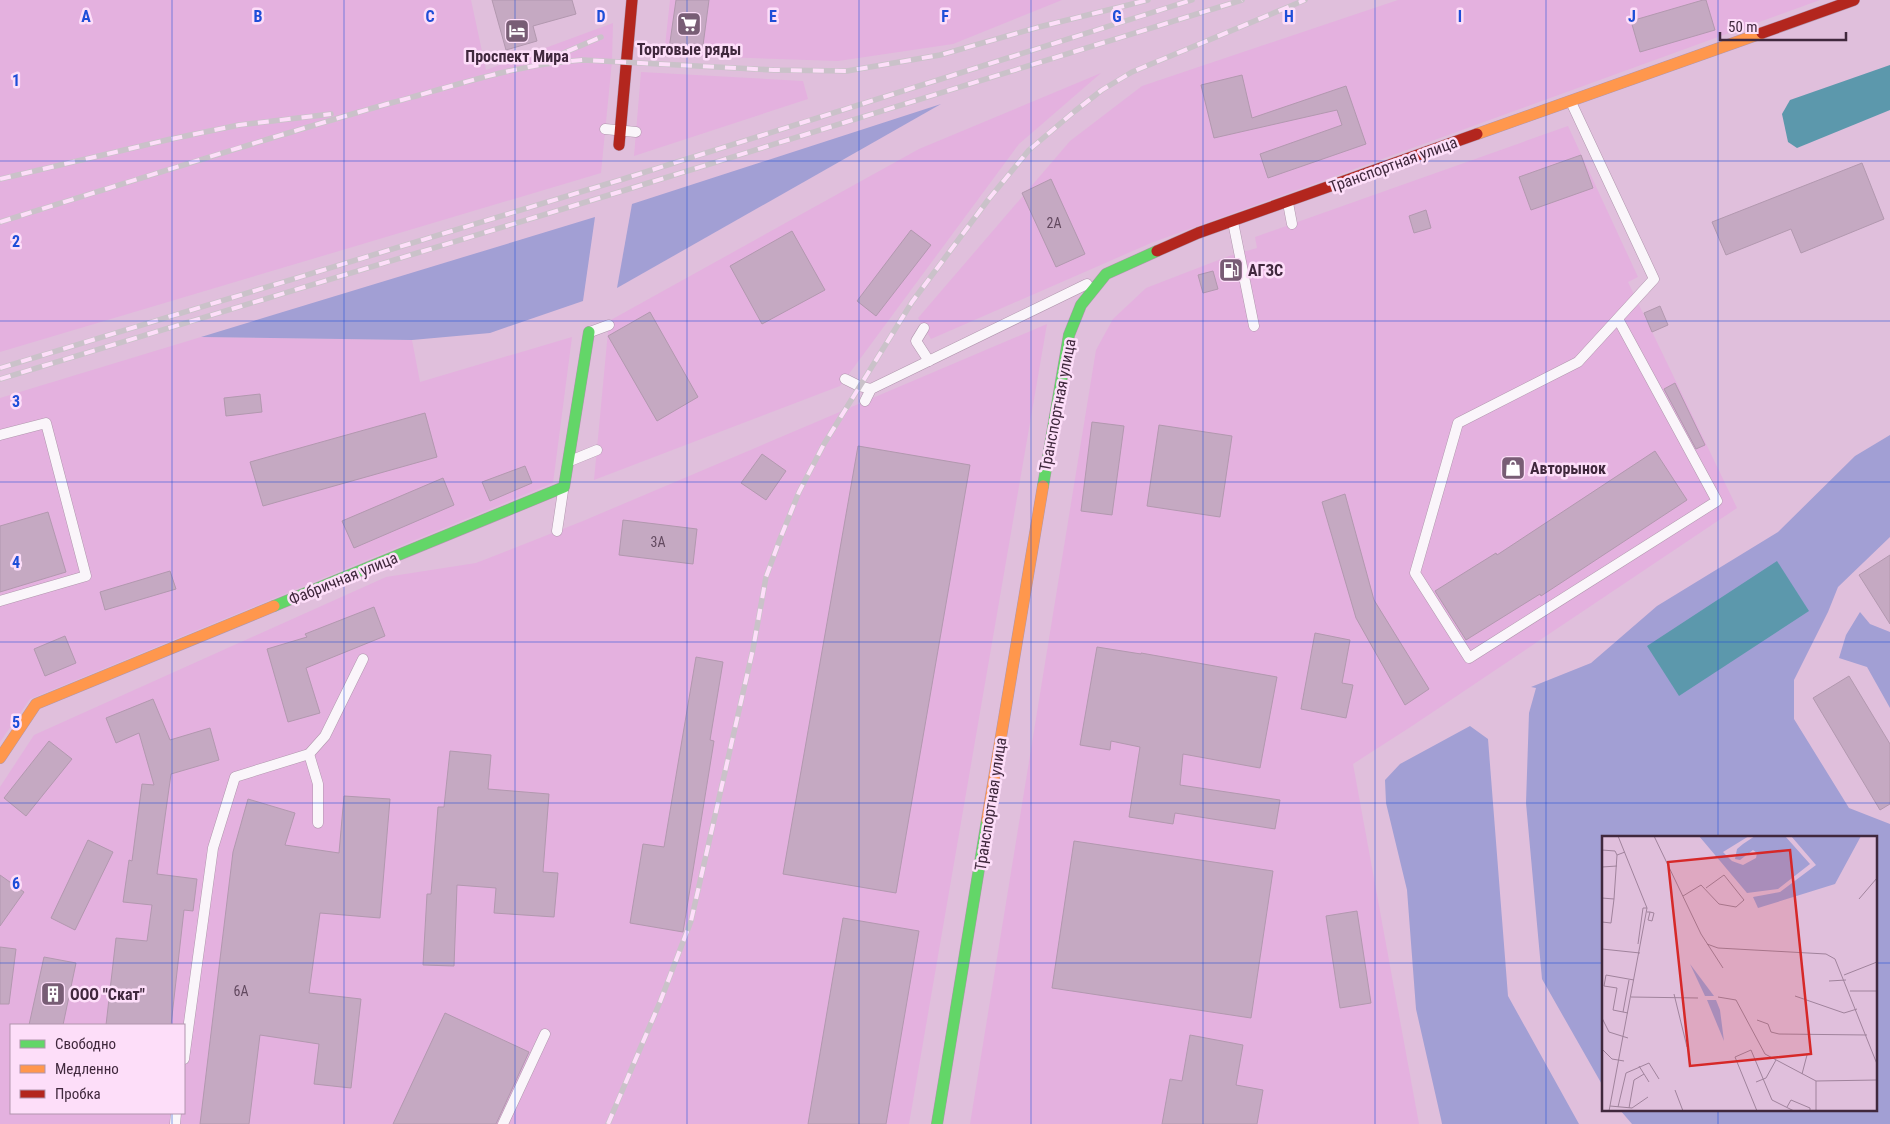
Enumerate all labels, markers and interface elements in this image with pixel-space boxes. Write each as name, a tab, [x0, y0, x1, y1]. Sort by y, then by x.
text: A	[81, 7, 91, 26]
text: B	[254, 7, 263, 26]
text: C	[425, 7, 435, 26]
text: D	[596, 7, 606, 26]
text: E	[769, 7, 777, 26]
text: F	[941, 7, 949, 26]
text: G	[1112, 7, 1122, 26]
text: H	[1284, 7, 1294, 26]
text: I	[1458, 7, 1462, 26]
text: J	[1628, 7, 1636, 26]
scale bar	[1720, 10, 1846, 42]
supermarket icon: Торговые ряды	[676, 11, 702, 37]
hotel icon: Проспект Мира	[504, 18, 530, 44]
text: 50 m	[1728, 18, 1758, 36]
place label: Торговые ряды	[637, 40, 741, 59]
place label: Проспект Мира	[465, 47, 569, 66]
text: 1	[12, 71, 20, 90]
street label: Транспортная улица	[1327, 133, 1460, 196]
house number: 2А	[1047, 215, 1061, 231]
text: 2	[12, 232, 20, 251]
fuel station icon: АГЗС	[1218, 257, 1244, 283]
place label: АГЗС	[1248, 261, 1283, 280]
street label: Транспортная улица	[1035, 337, 1080, 473]
text: 3	[12, 392, 20, 411]
shop icon: Авторынок	[1500, 455, 1526, 481]
place label: Авторынок	[1530, 459, 1606, 478]
house number: 3А	[651, 534, 665, 550]
street label: Фабричная улица	[286, 548, 400, 609]
text: 4	[12, 553, 20, 572]
text: 5	[12, 713, 20, 732]
street label: Транспортная улица	[971, 736, 1010, 872]
inset map	[1602, 836, 1878, 1112]
text: 6	[12, 874, 20, 893]
building icon: ООО "Скат"	[40, 981, 66, 1007]
house number: 6А	[234, 983, 248, 999]
place label: ООО "Скат"	[70, 985, 145, 1004]
legend	[10, 1024, 185, 1114]
text: Свободно	[55, 1035, 116, 1053]
text: Медленно	[55, 1060, 119, 1078]
text: Пробка	[55, 1085, 101, 1103]

